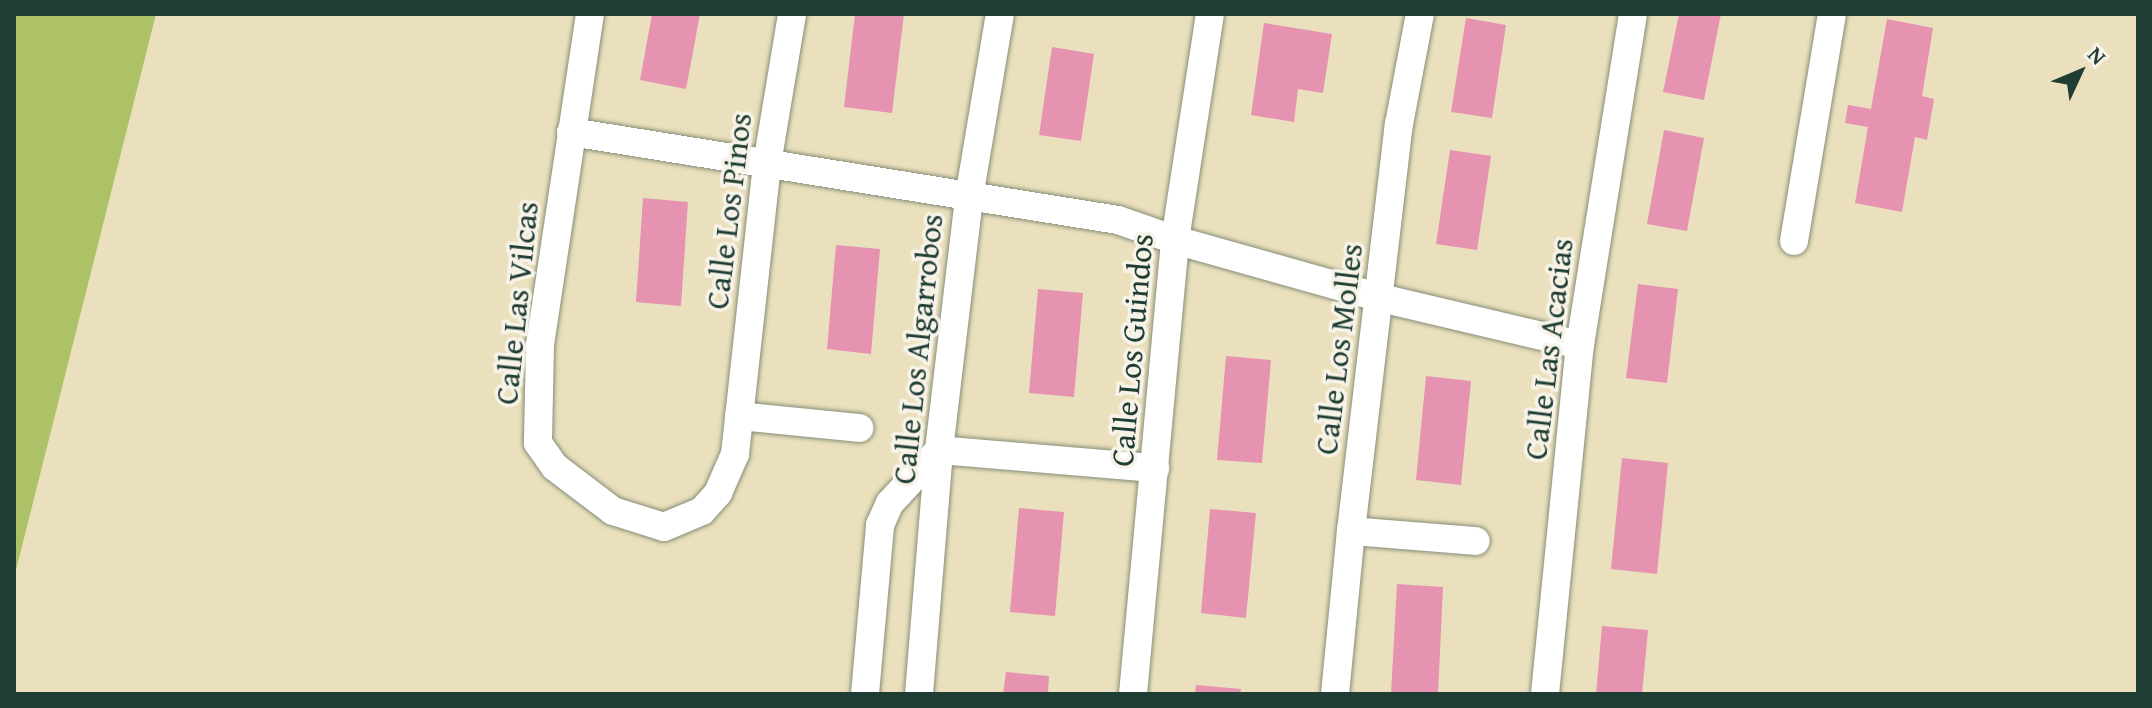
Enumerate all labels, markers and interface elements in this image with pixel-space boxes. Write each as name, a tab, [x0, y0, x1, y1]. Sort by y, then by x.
north arrow	[2040, 32, 2120, 112]
text: N	[2081, 39, 2114, 72]
street label: Calle Los Pinos	[698, 111, 760, 311]
street label: Calle Las Vilcas	[487, 200, 547, 406]
street label: Calle Los Algarrobos	[885, 212, 951, 486]
street label: Calle Los Guindos	[1103, 232, 1161, 468]
street label: Calle Las Acacias	[1516, 236, 1582, 462]
street label: Calle Los Molles	[1307, 241, 1371, 457]

